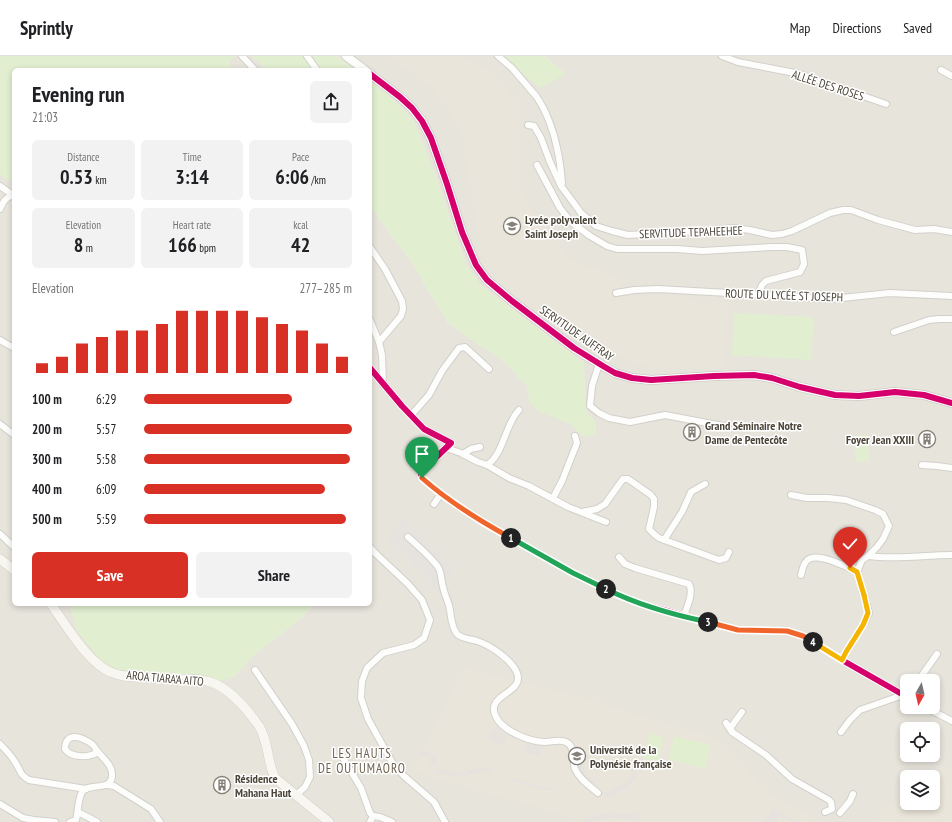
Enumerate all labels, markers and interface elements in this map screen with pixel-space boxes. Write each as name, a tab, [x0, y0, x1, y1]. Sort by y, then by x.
text: Sprintly	[20, 16, 73, 40]
text: Map	[790, 19, 810, 37]
text: Directions	[832, 19, 881, 37]
text: Saved	[903, 19, 932, 37]
street label: ALLÉE DES ROSES	[790, 66, 866, 104]
text: Evening run	[32, 80, 125, 108]
button: share	[310, 81, 352, 123]
text: 21:03	[32, 109, 58, 126]
text: Distance	[67, 150, 100, 164]
text: Time	[182, 150, 202, 164]
text: Pace	[292, 150, 309, 164]
text: 0.53	[60, 164, 93, 190]
text: 3:14	[175, 164, 209, 190]
text: 6:06	[275, 164, 309, 190]
text: km	[93, 173, 107, 187]
text: /km	[309, 173, 326, 187]
place label: Lycée polyvalent Saint Joseph	[525, 212, 597, 241]
school or university icon: Lycée polyvalent Saint Joseph	[502, 216, 522, 236]
text: Elevation	[66, 218, 101, 232]
text: Heart rate	[173, 218, 211, 232]
text: kcal	[293, 218, 308, 232]
street label: SERVITUDE TEPAHEEHEE	[639, 223, 743, 241]
text: 8	[74, 232, 83, 258]
text: 166	[168, 232, 197, 258]
text: 42	[291, 232, 310, 258]
text: m	[83, 241, 93, 255]
text: bpm	[197, 241, 216, 255]
text: Elevation	[32, 280, 74, 297]
text: 277–285 m	[299, 280, 352, 297]
street label: ROUTE DU LYCÉE ST JOSEPH	[725, 285, 843, 305]
street label: SERVITUDE AUFFRAY	[537, 302, 617, 364]
text: 100 m	[32, 391, 62, 408]
text: 6:29	[96, 391, 116, 408]
place label: Grand Séminaire Notre Dame de Pentecôte	[705, 418, 802, 447]
text: 200 m	[32, 421, 62, 438]
text: 5:57	[96, 421, 116, 438]
building icon: Grand Séminaire Notre Dame de Pentecôte	[682, 422, 702, 442]
building icon: Foyer Jean XXIII	[917, 429, 937, 449]
place label: Foyer Jean XXIII	[846, 432, 914, 447]
pin	[405, 437, 439, 478]
icon: arrive	[411, 443, 433, 465]
text: 300 m	[32, 451, 62, 468]
text: 5:58	[96, 451, 116, 468]
text: 400 m	[32, 481, 62, 498]
text: 6:09	[96, 481, 116, 498]
text: 500 m	[32, 511, 62, 528]
text: 5:59	[96, 511, 116, 528]
pin	[833, 527, 867, 568]
pin: 1	[501, 528, 521, 548]
text: 1	[508, 531, 514, 545]
icon: check	[839, 533, 861, 555]
button: Save	[32, 552, 188, 598]
button: Share	[196, 552, 352, 598]
pin: 2	[596, 579, 616, 599]
text: 2	[603, 582, 609, 596]
pin: 3	[698, 612, 718, 632]
text: 3	[705, 615, 711, 629]
pin: 4	[803, 632, 823, 652]
text: 4	[810, 635, 816, 649]
street label: AROA TIARA'A AITO	[126, 667, 205, 689]
north arrow	[900, 674, 940, 714]
map controls	[900, 674, 940, 810]
button: locate	[900, 722, 940, 762]
place label: Université de la Polynésie française	[590, 742, 672, 771]
district label: LES HAUTS DE OUTUMAORO	[318, 745, 406, 777]
school or university icon: Université de la Polynésie française	[567, 746, 587, 766]
button: layers	[900, 770, 940, 810]
place label: Résidence Mahana Haut	[235, 771, 292, 800]
building icon: Résidence Mahana Haut	[212, 775, 232, 795]

